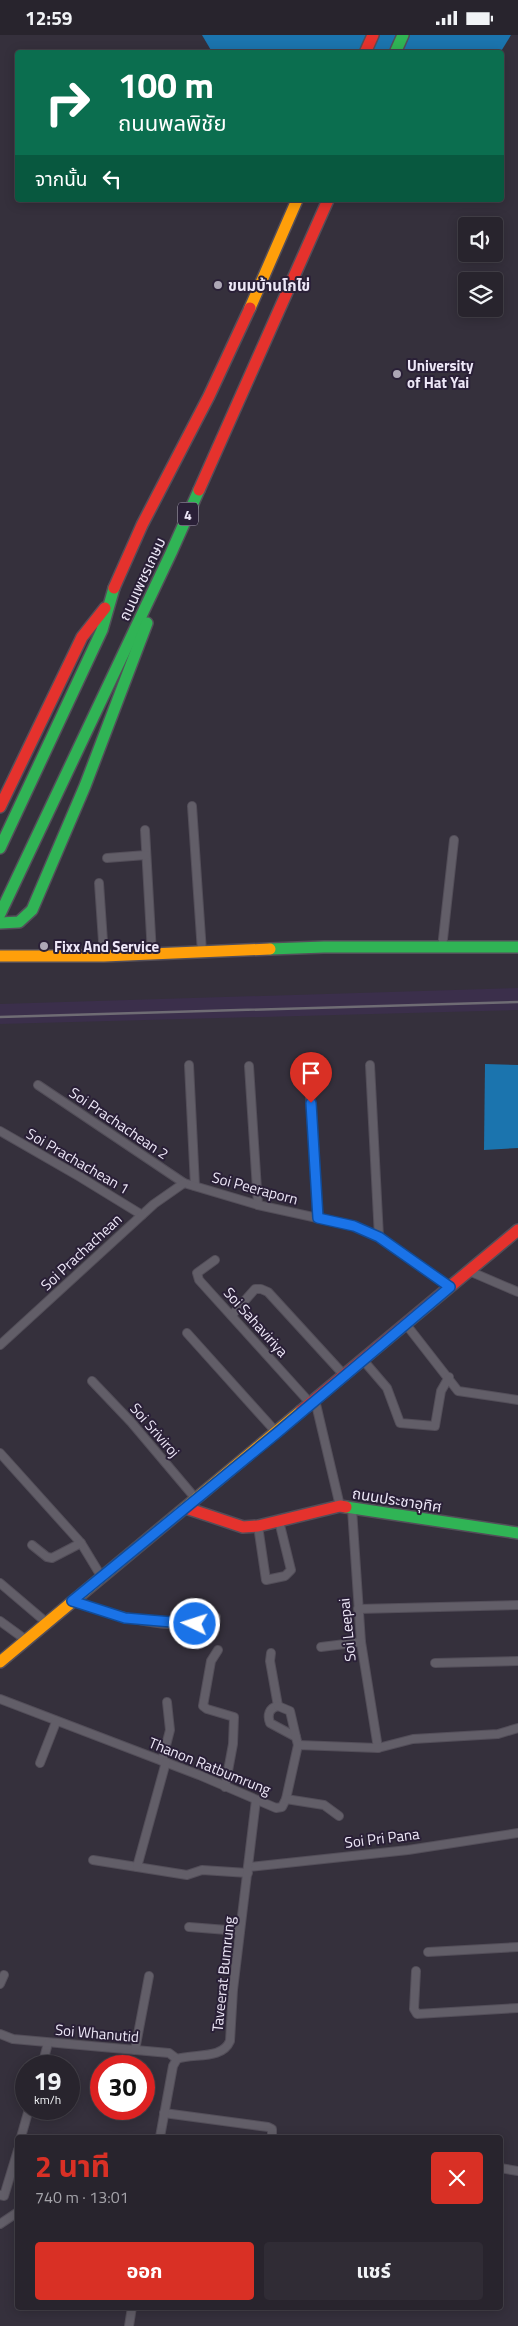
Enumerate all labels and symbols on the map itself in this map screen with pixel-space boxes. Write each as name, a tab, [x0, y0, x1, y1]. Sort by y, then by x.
place label: ขนมบ้านโกไข่	[228, 274, 310, 297]
marker: ขนมบ้านโกไข่	[212, 279, 224, 291]
place label: University of Hat Yai	[407, 354, 474, 394]
marker: University of Hat Yai	[391, 368, 403, 380]
road number: 4	[178, 503, 198, 525]
street label: ถนนเพชรเกษม	[113, 533, 171, 625]
place label: Fixx And Service	[54, 935, 160, 958]
marker: Fixx And Service	[38, 940, 50, 952]
pin	[290, 1052, 332, 1103]
street label: Soi Prachachean 2	[65, 1081, 173, 1165]
street label: Soi Prachachean 1	[22, 1122, 134, 1200]
street label: Soi Peeraporn	[209, 1165, 301, 1211]
street label: Soi Prachachean	[35, 1208, 127, 1296]
street label: Soi Sahaviriya	[218, 1282, 294, 1363]
street label: Soi Sriviroj	[125, 1398, 185, 1462]
street label: ถนนประชาอุทิศ	[351, 1482, 443, 1518]
position arrow	[168, 1597, 220, 1649]
street label: Soi Leepai	[332, 1597, 362, 1663]
street label: Thanon Ratbumrung	[145, 1731, 275, 1801]
street label: Soi Pri Pana	[343, 1822, 421, 1854]
street label: Taveerat Bumrung	[205, 1915, 241, 2033]
street label: Soi Whanutid	[54, 2018, 140, 2048]
speed limit sign: 30	[90, 2055, 155, 2120]

